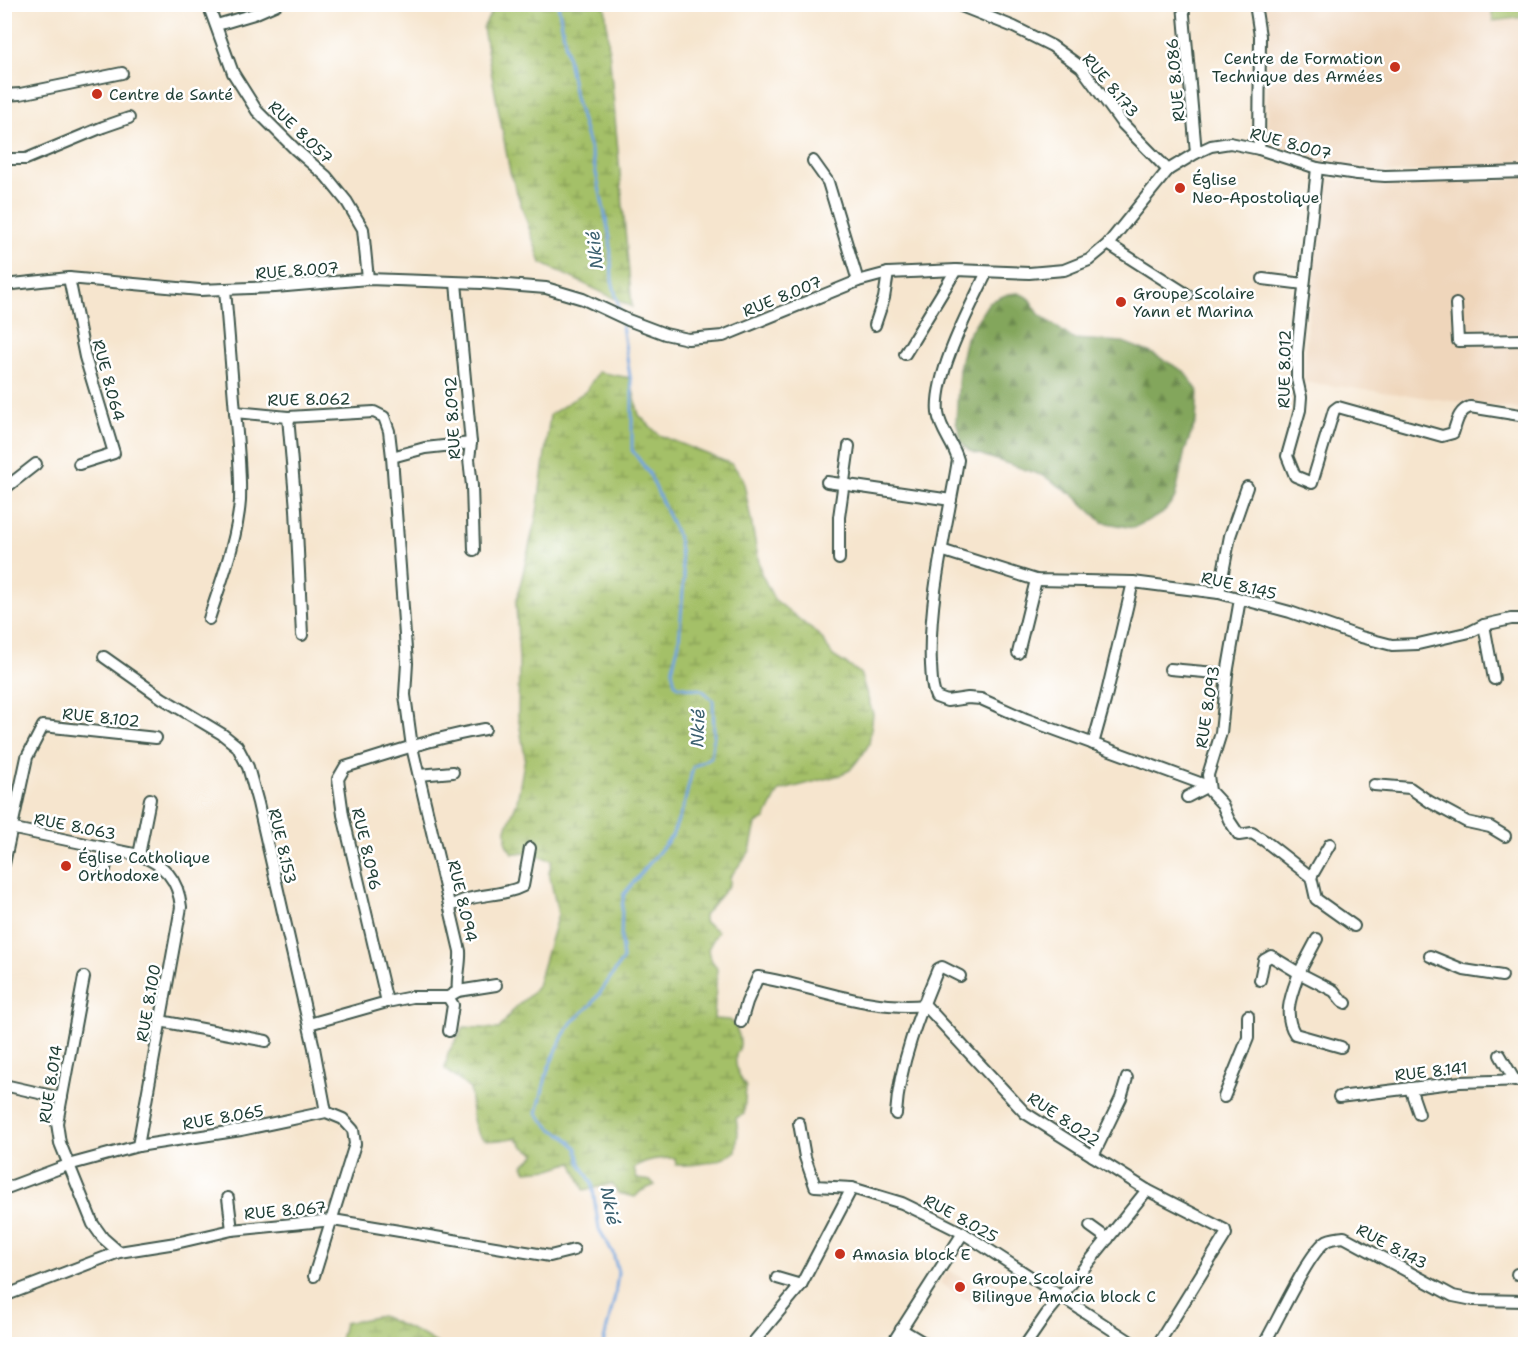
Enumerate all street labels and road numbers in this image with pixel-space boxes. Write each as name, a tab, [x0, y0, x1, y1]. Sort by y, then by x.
street label: RUE 8.086	[1161, 37, 1190, 123]
street label: RUE 8.173	[1078, 49, 1144, 122]
street label: RUE 8.057	[264, 96, 338, 168]
street label: RUE 8.007	[1248, 123, 1334, 164]
street label: RUE 8.007	[255, 257, 339, 284]
street label: RUE 8.007	[740, 271, 825, 322]
street label: RUE 8.012	[1273, 329, 1296, 409]
street label: RUE 8.064	[88, 337, 129, 423]
street label: RUE 8.092	[440, 376, 465, 460]
street label: RUE 8.062	[267, 388, 351, 411]
street label: RUE 8.145	[1199, 567, 1279, 604]
street label: RUE 8.093	[1191, 664, 1224, 750]
street label: RUE 8.102	[61, 703, 141, 732]
street label: RUE 8.153	[264, 806, 301, 886]
street label: RUE 8.096	[347, 806, 386, 892]
street label: RUE 8.063	[32, 808, 118, 845]
street label: RUE 8.094	[443, 858, 482, 944]
street label: RUE 8.100	[131, 962, 166, 1044]
street label: RUE 8.014	[34, 1043, 67, 1125]
street label: RUE 8.141	[1394, 1057, 1469, 1086]
street label: RUE 8.022	[1024, 1088, 1104, 1151]
street label: RUE 8.065	[181, 1100, 265, 1135]
street label: RUE 8.025	[920, 1189, 1002, 1247]
street label: RUE 8.067	[243, 1196, 327, 1225]
street label: RUE 8.143	[1353, 1219, 1431, 1274]

